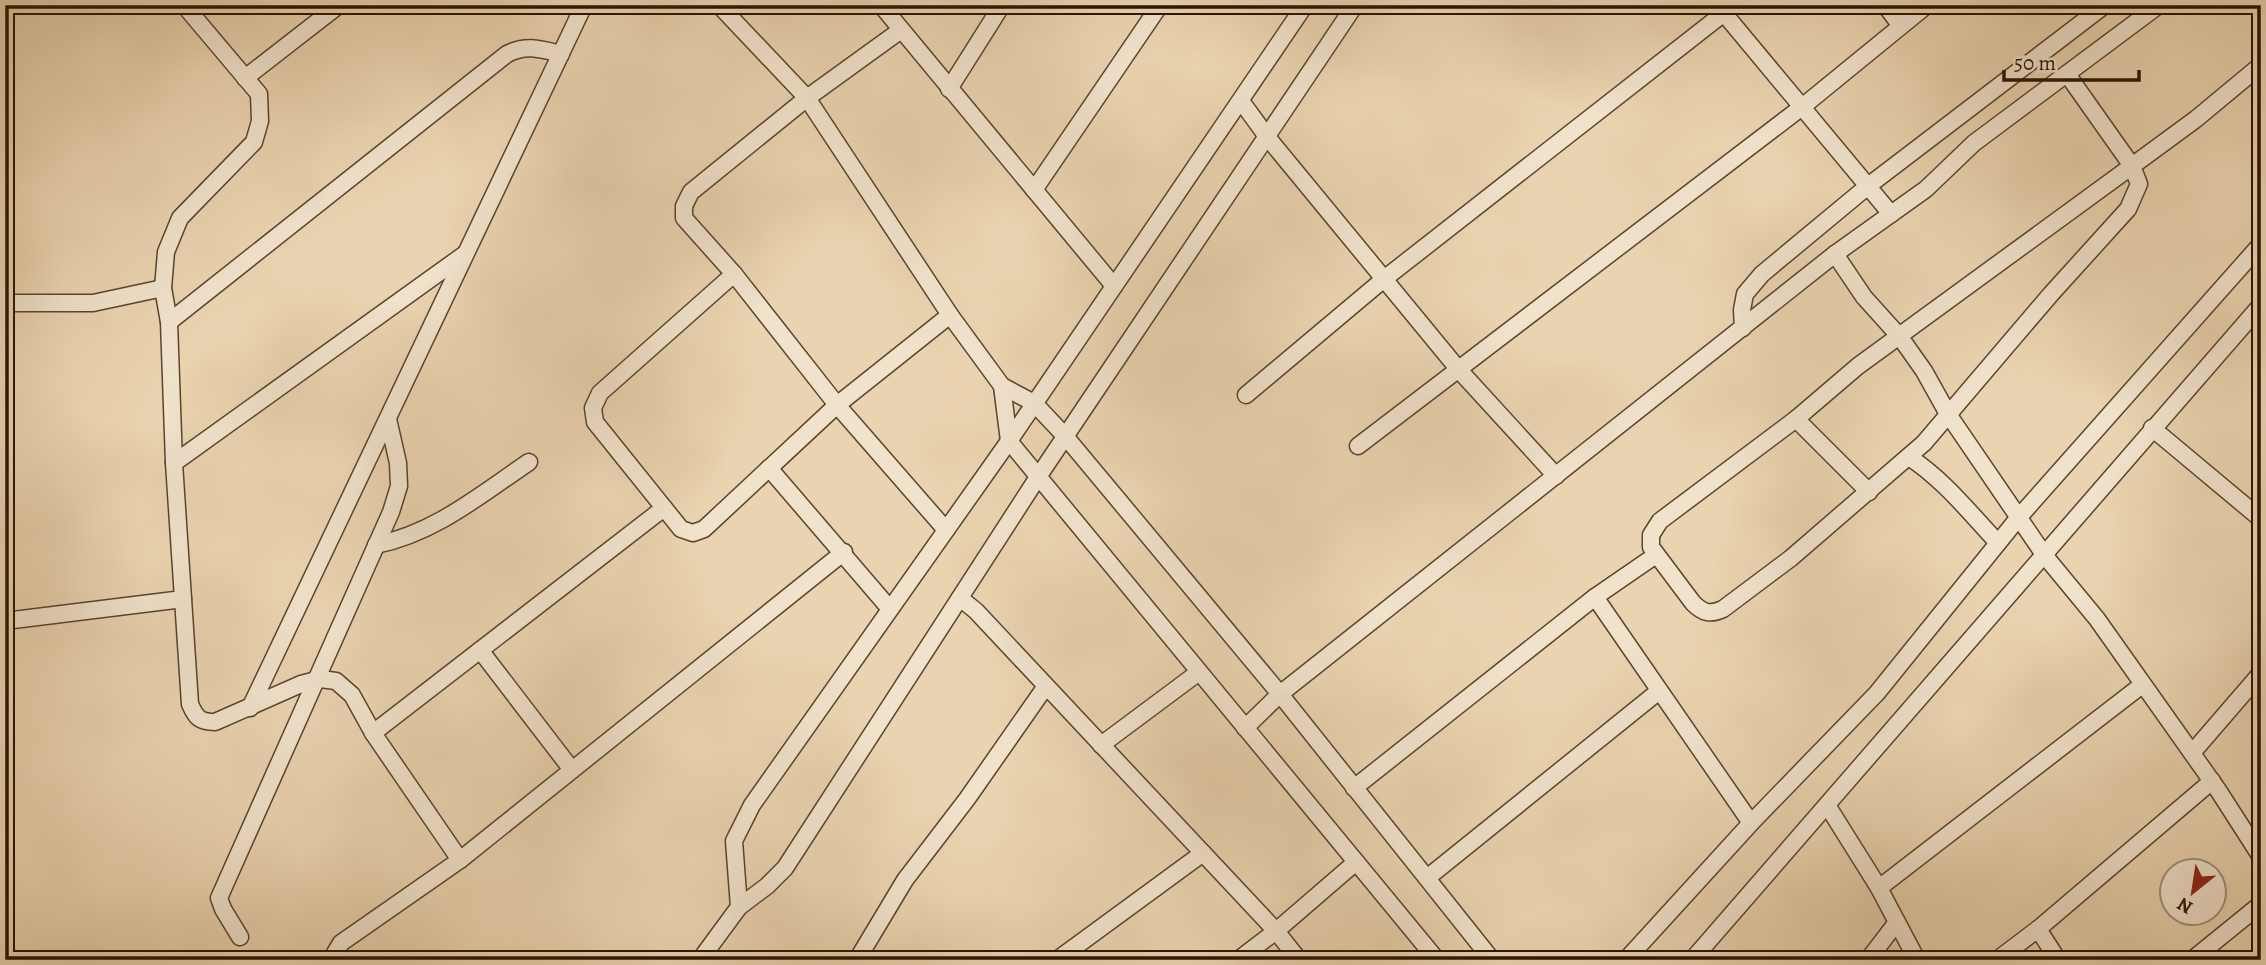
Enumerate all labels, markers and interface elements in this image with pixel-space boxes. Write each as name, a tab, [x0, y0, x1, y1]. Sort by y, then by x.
scale bar	[2004, 38, 2138, 82]
text: 50 m	[2014, 49, 2056, 77]
north arrow	[2158, 856, 2228, 926]
text: N	[2172, 891, 2197, 921]

